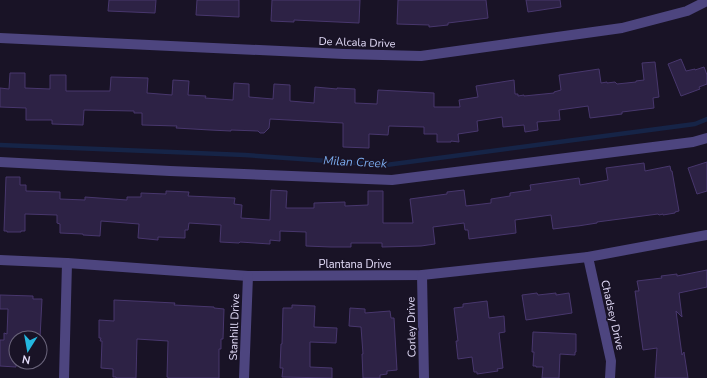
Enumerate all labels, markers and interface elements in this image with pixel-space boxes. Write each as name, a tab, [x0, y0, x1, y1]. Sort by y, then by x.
street label: De Alcala Drive	[318, 34, 396, 51]
water label: Milan Creek	[323, 152, 388, 172]
street label: Plantana Drive	[319, 257, 392, 272]
street label: Chadsey Drive	[597, 279, 628, 352]
street label: Stanhill Drive	[226, 293, 243, 361]
street label: Corley Drive	[403, 296, 420, 357]
north arrow	[8, 330, 48, 370]
text: N	[21, 351, 32, 367]

